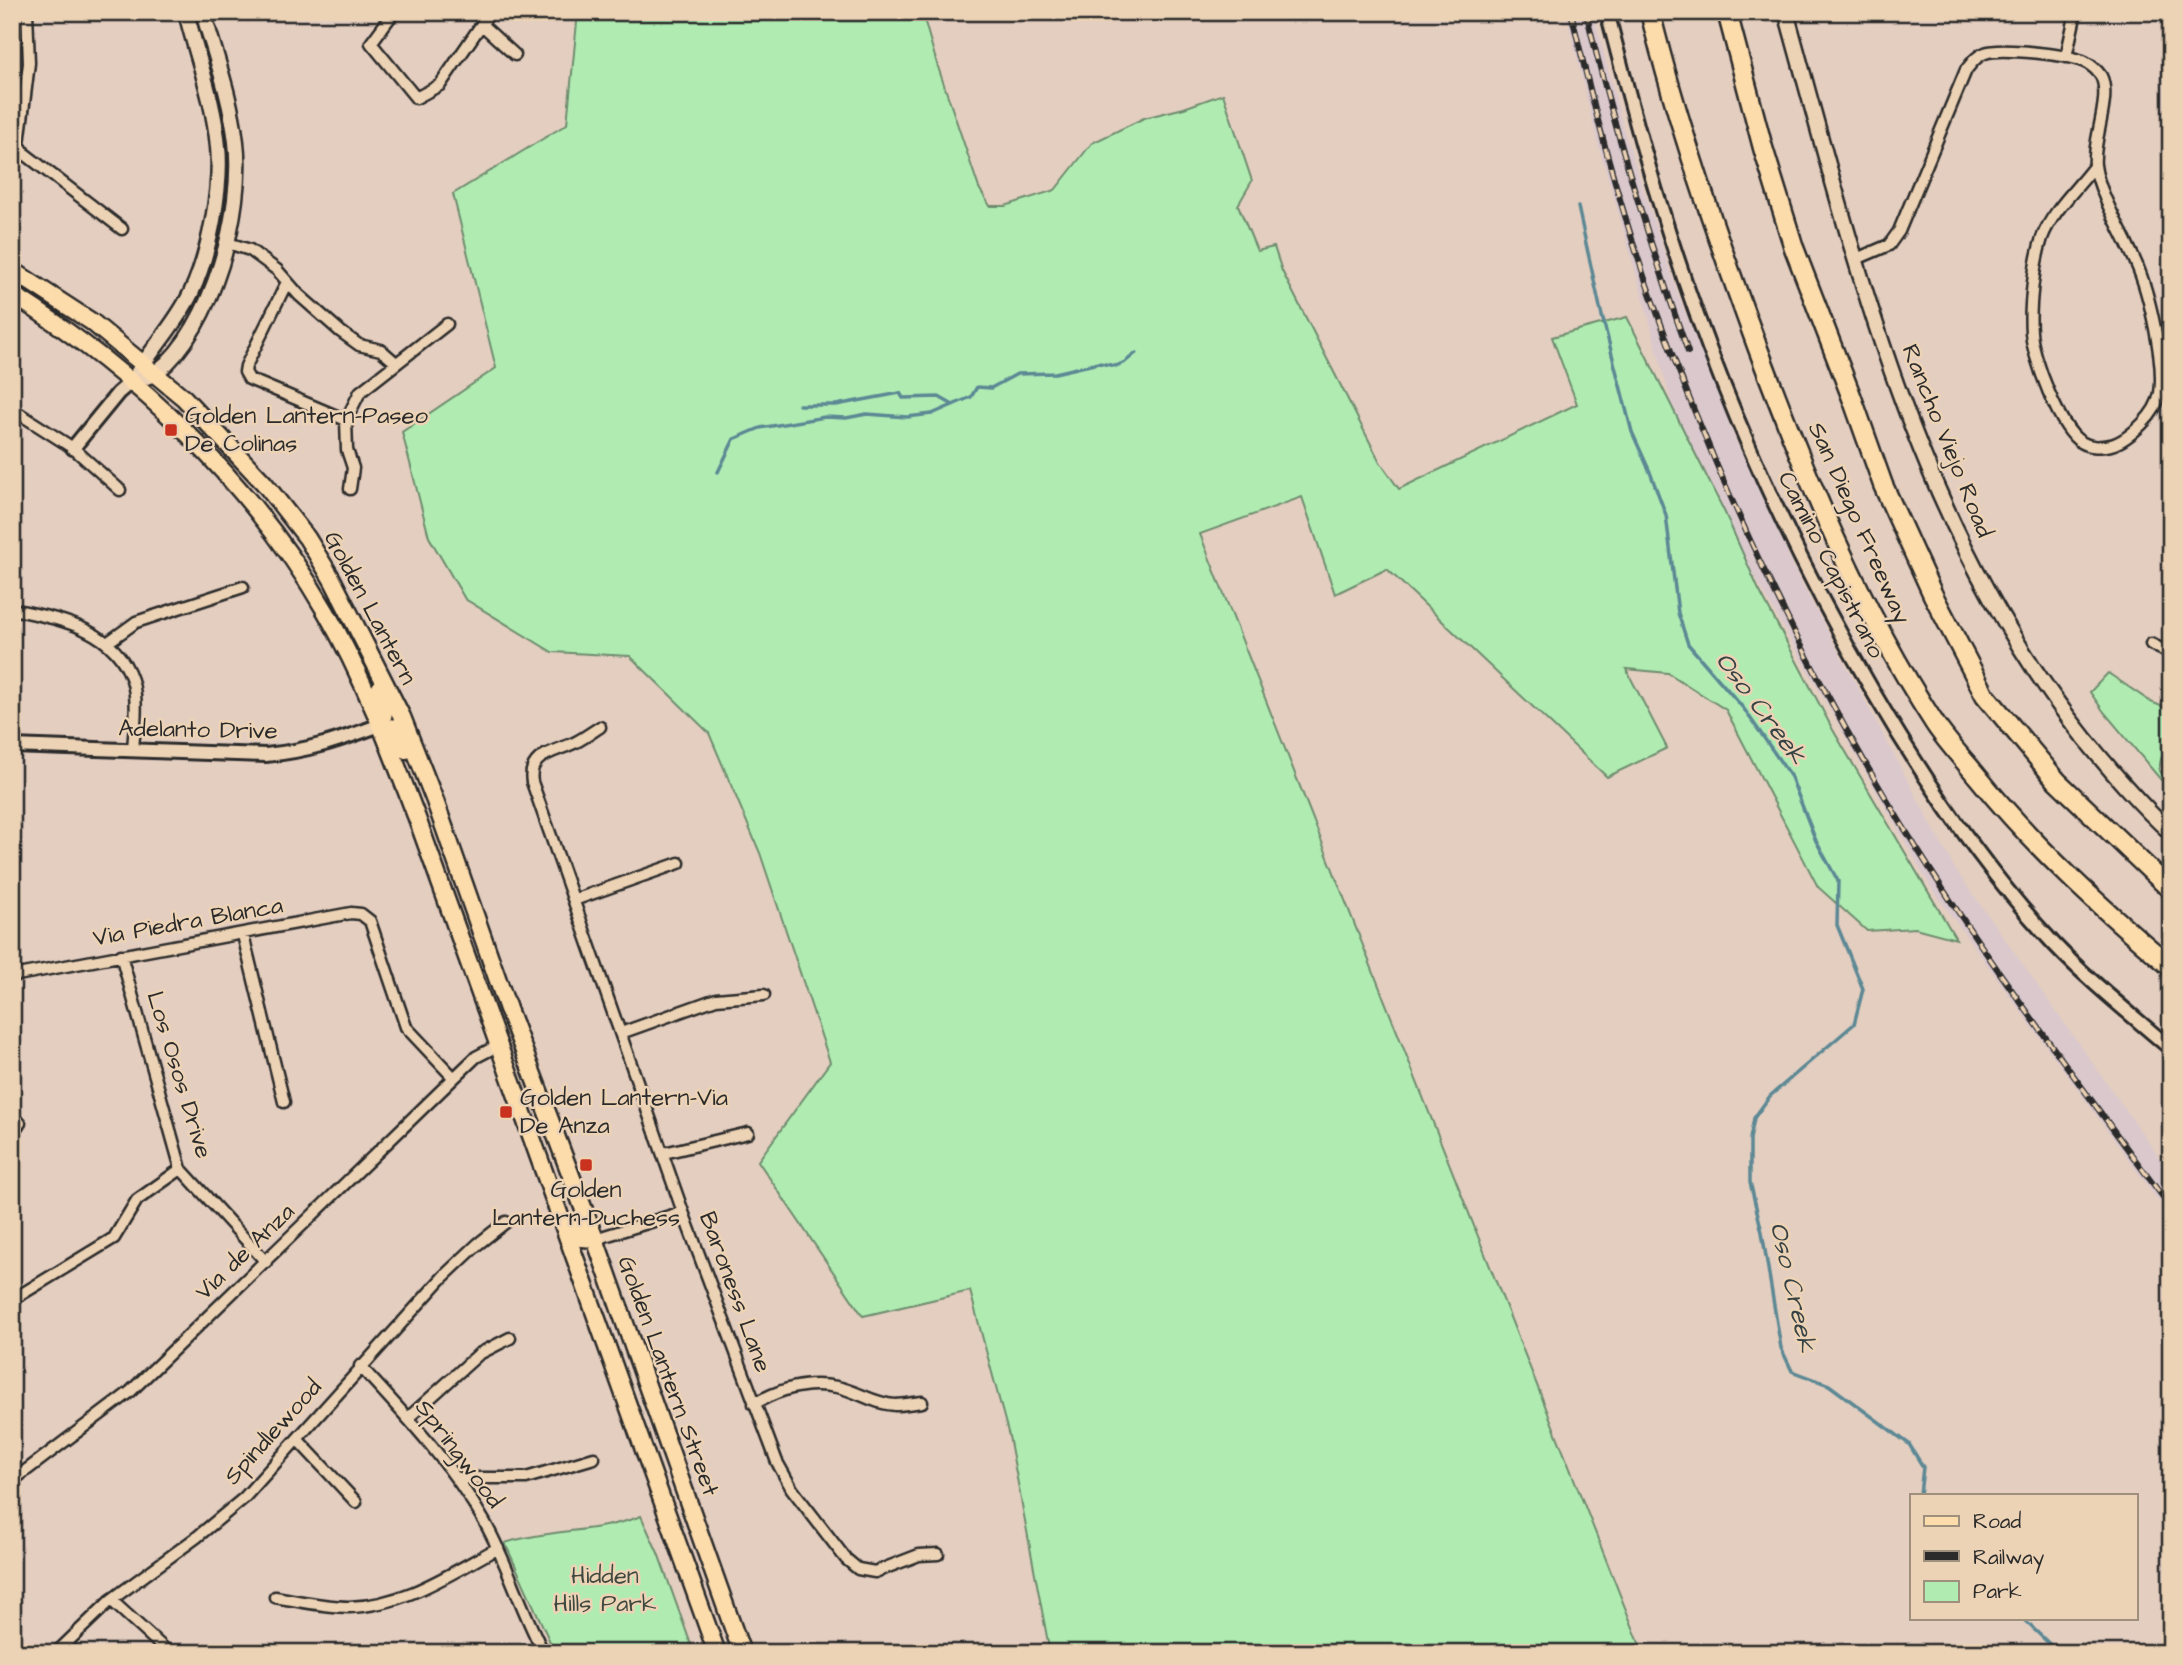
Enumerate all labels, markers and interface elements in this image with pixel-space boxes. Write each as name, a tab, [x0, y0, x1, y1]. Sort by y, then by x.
street label: Rancho Viejo Road	[1893, 339, 2001, 543]
place label: Golden Lantern-Paseo De Colinas	[185, 399, 429, 461]
street label: San Diego Freeway	[1798, 417, 1919, 630]
marker: Golden Lantern-Paseo De Colinas	[163, 422, 179, 438]
street label: Camino Capistrano	[1769, 466, 1893, 665]
street label: Golden Lantern	[315, 525, 425, 691]
water label: Oso Creek	[1707, 644, 1816, 773]
street label: Adelanto Drive	[118, 712, 278, 748]
street label: Via Piedra Blanca	[90, 889, 286, 955]
street label: Los Osos Drive	[137, 987, 221, 1163]
place label: Golden Lantern-Via De Anza	[520, 1081, 728, 1143]
marker: Golden Lantern-Via De Anza	[498, 1104, 514, 1120]
marker: Golden Lantern-Duchess	[578, 1157, 594, 1173]
place label: Golden Lantern-Duchess	[492, 1173, 680, 1235]
street label: Via de Anza	[188, 1196, 302, 1308]
street label: Baroness Lane	[690, 1207, 780, 1377]
water label: Oso Creek	[1761, 1218, 1826, 1357]
street label: Golden Lantern Street	[609, 1251, 727, 1501]
street label: Spindlewood	[216, 1372, 330, 1492]
street label: Springwood	[406, 1392, 511, 1516]
legend	[1910, 1494, 2138, 1620]
text: Road	[1973, 1507, 2021, 1536]
text: Railway	[1973, 1543, 2045, 1574]
park label: Hidden Hills Park	[554, 1559, 657, 1621]
text: Park	[1973, 1577, 2022, 1606]

